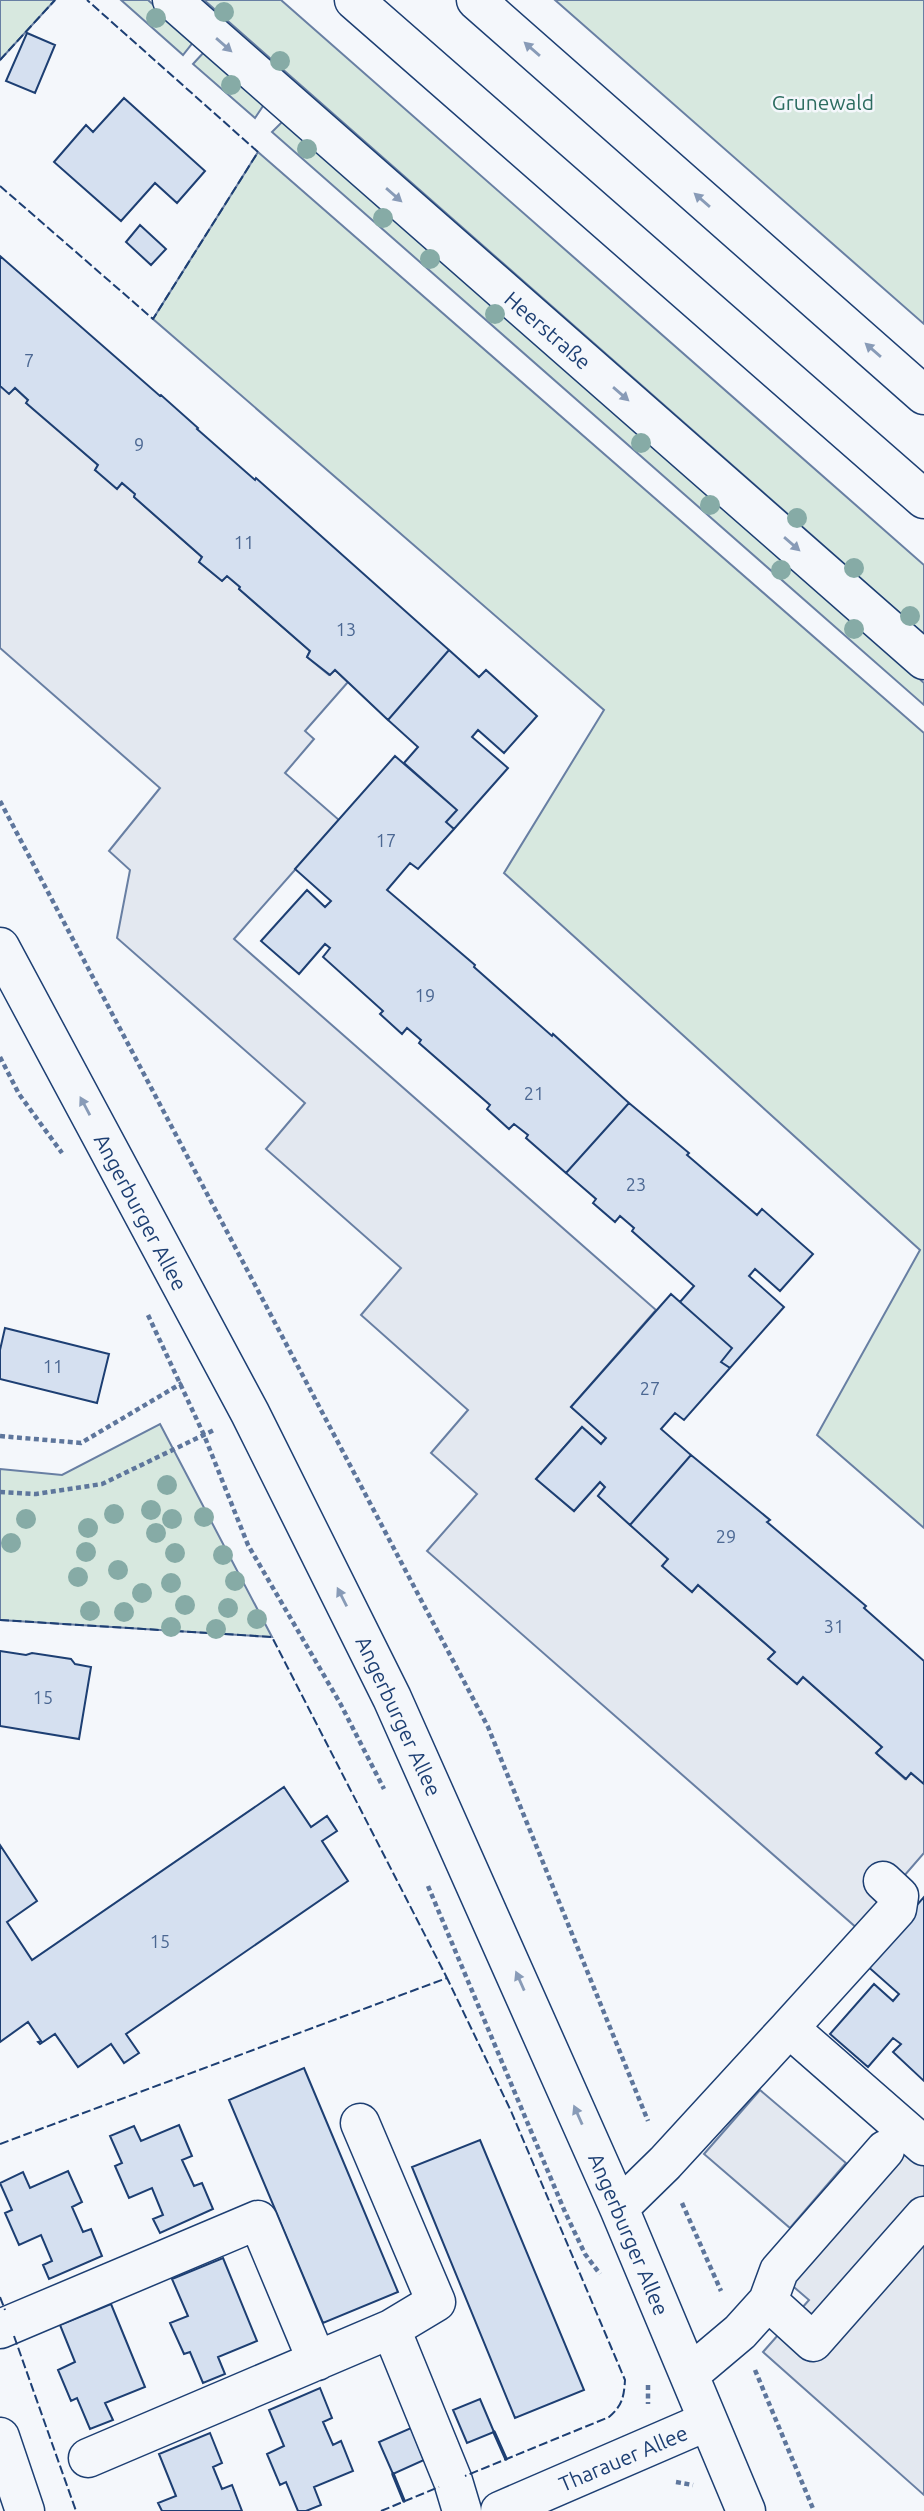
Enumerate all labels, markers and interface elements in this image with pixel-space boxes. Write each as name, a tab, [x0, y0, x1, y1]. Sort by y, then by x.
one-way arrow	[215, 37, 232, 52]
one-way arrow	[523, 42, 540, 57]
park label: Grunewald	[772, 90, 874, 114]
one-way arrow	[386, 187, 403, 202]
one-way arrow	[694, 192, 711, 208]
street label: Heerstraße	[500, 286, 596, 374]
one-way arrow	[864, 342, 882, 358]
house number: 7	[24, 350, 34, 370]
one-way arrow	[612, 386, 630, 402]
house number: 9	[134, 434, 144, 454]
house number: 11	[234, 532, 254, 552]
one-way arrow	[783, 536, 800, 551]
house number: 13	[336, 619, 356, 639]
house number: 17	[376, 830, 396, 850]
house number: 19	[415, 985, 435, 1005]
house number: 21	[524, 1083, 544, 1103]
one-way arrow	[79, 1096, 91, 1116]
street label: Angerburger Allee	[90, 1130, 192, 1294]
house number: 23	[626, 1174, 646, 1194]
house number: 11	[43, 1356, 63, 1376]
house number: 27	[640, 1378, 660, 1398]
house number: 29	[716, 1526, 736, 1546]
one-way arrow	[336, 1587, 347, 1607]
house number: 31	[824, 1616, 844, 1636]
street label: Angerburger Allee	[351, 1632, 447, 1800]
house number: 15	[33, 1687, 53, 1707]
house number: 15	[150, 1931, 170, 1951]
one-way arrow	[514, 1971, 525, 1992]
one-way arrow	[572, 2105, 584, 2125]
street label: Angerburger Allee	[584, 2149, 674, 2319]
street label: Tharauer Allee	[555, 2420, 691, 2496]

